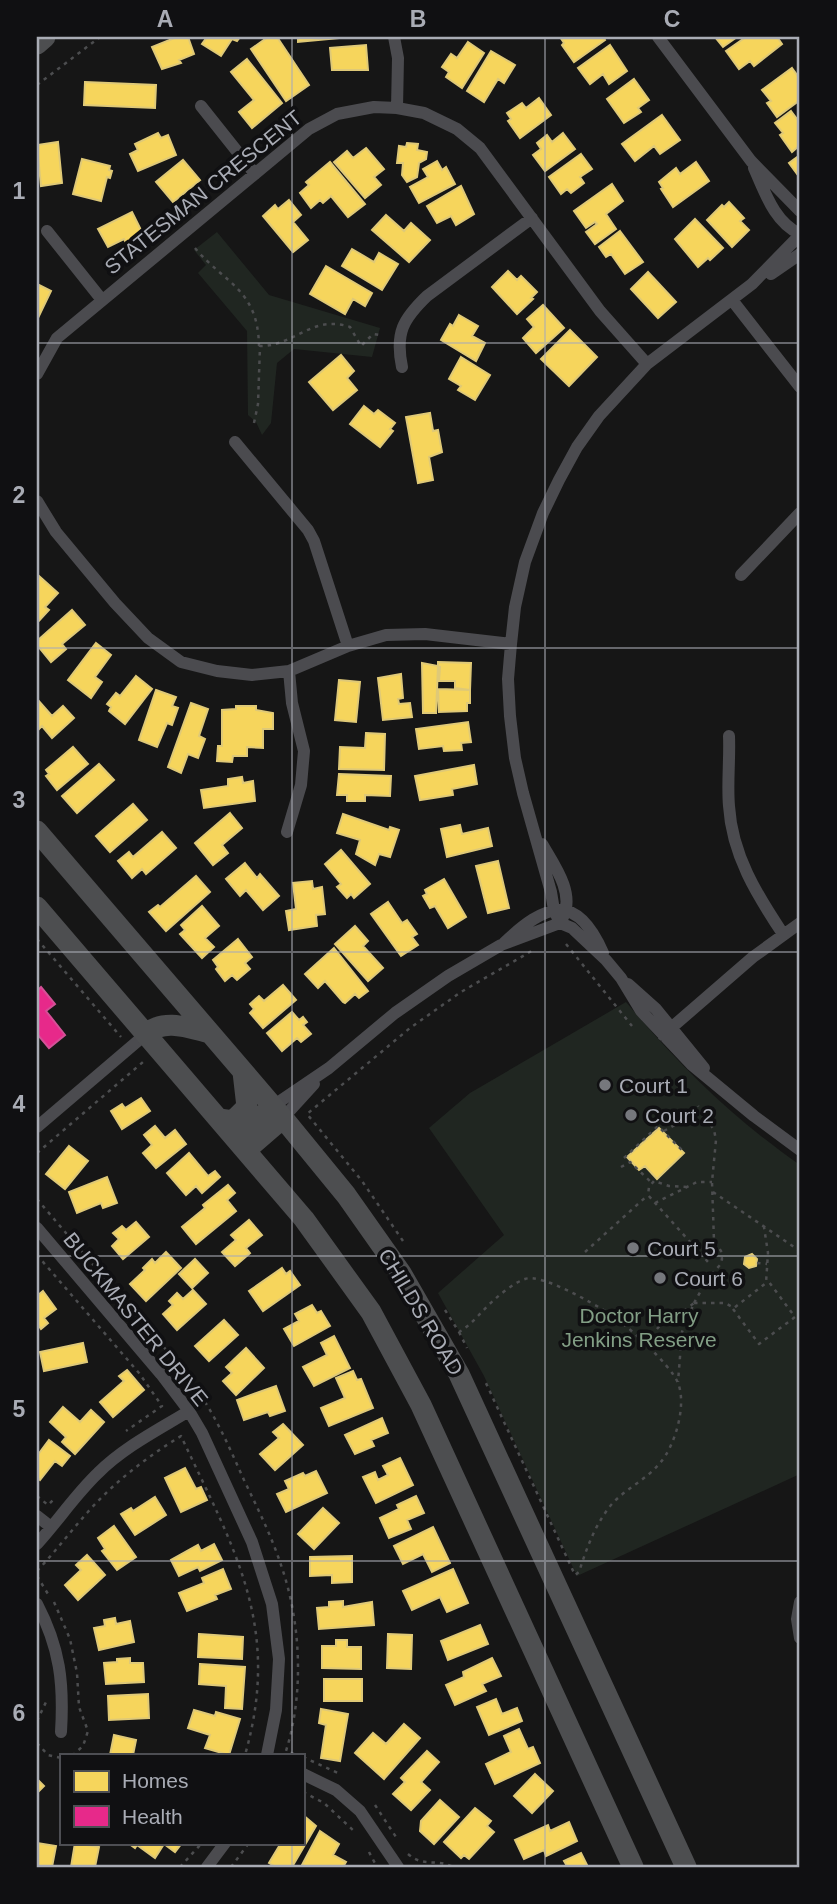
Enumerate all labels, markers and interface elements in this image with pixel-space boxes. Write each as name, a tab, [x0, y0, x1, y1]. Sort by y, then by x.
text: A	[157, 6, 173, 32]
text: B	[410, 6, 426, 32]
text: C	[664, 6, 680, 32]
street label: STATESMAN CRESCENT	[100, 105, 306, 279]
text: 1	[13, 178, 26, 204]
text: 2	[13, 482, 25, 508]
text: 3	[13, 787, 25, 813]
place label: Court 1	[619, 1074, 688, 1097]
marker: Court 1	[597, 1077, 613, 1093]
text: 4	[13, 1091, 26, 1117]
place label: Court 2	[645, 1104, 714, 1127]
marker: Court 2	[623, 1107, 639, 1123]
street label: BUCKMASTER DRIVE	[59, 1228, 213, 1410]
place label: Court 5	[647, 1237, 716, 1260]
marker: Court 5	[625, 1240, 641, 1256]
street label: CHILDS ROAD	[374, 1245, 468, 1379]
place label: Court 6	[674, 1267, 743, 1290]
marker: Court 6	[652, 1270, 668, 1286]
park label: Doctor Harry Jenkins Reserve	[561, 1304, 717, 1351]
text: 5	[13, 1396, 26, 1422]
text: 6	[13, 1700, 25, 1726]
legend	[60, 1754, 304, 1844]
text: Homes	[122, 1769, 189, 1792]
text: Health	[122, 1805, 183, 1828]

